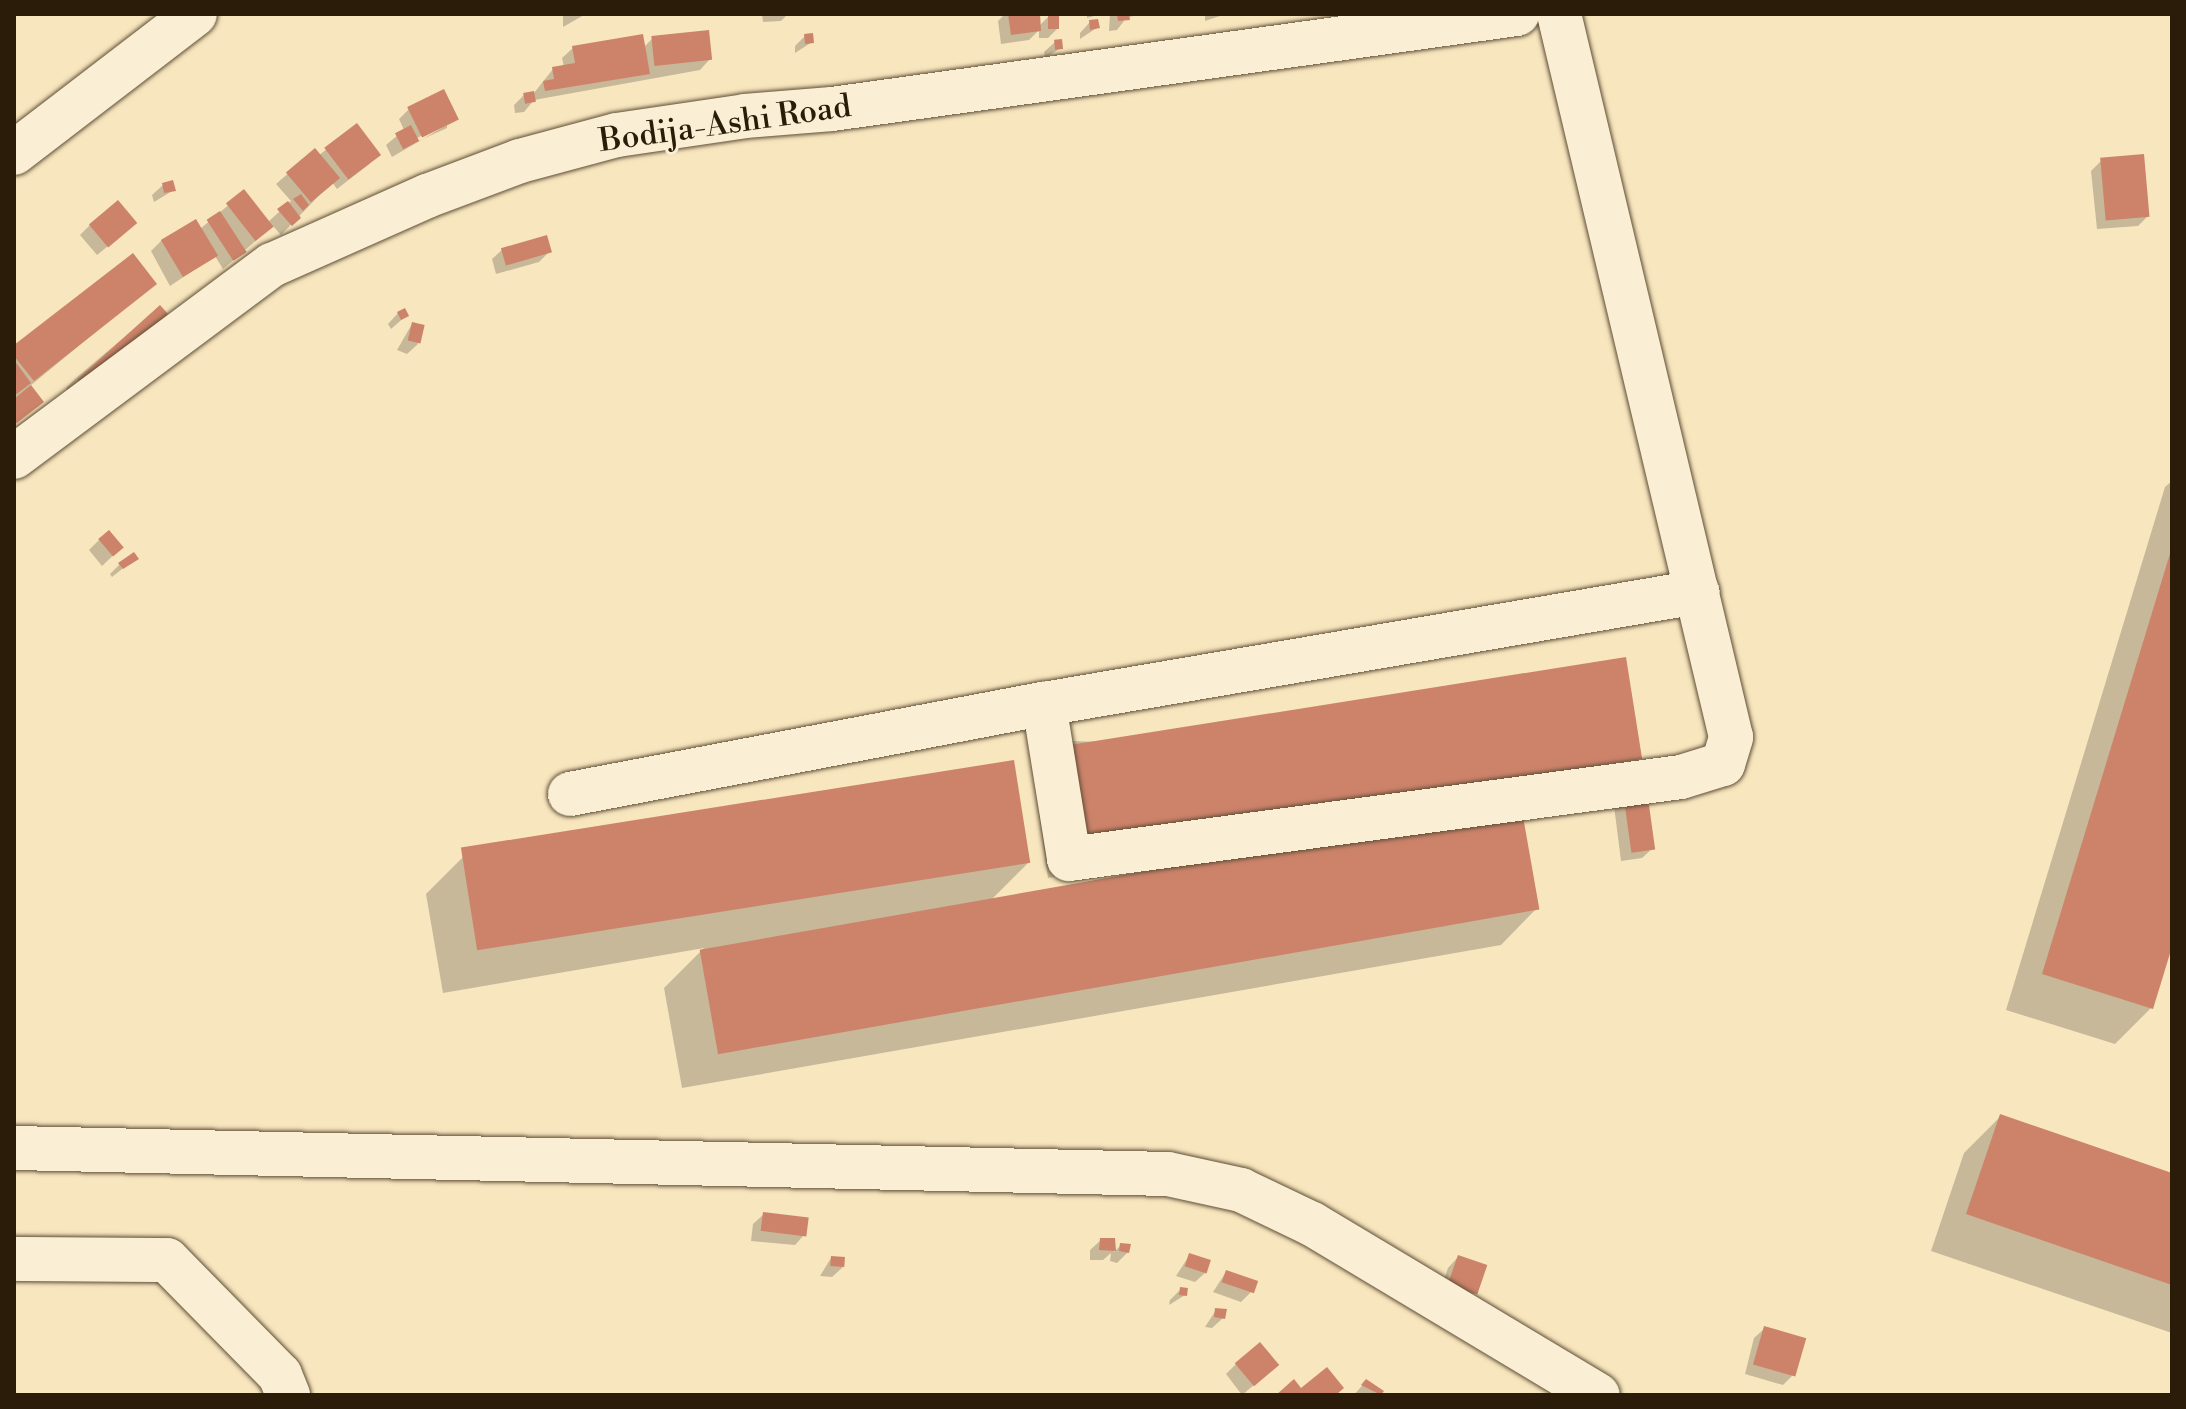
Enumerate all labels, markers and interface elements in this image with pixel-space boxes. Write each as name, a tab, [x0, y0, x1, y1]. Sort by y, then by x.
street label: Bodija-Ashi Road	[597, 87, 853, 161]

